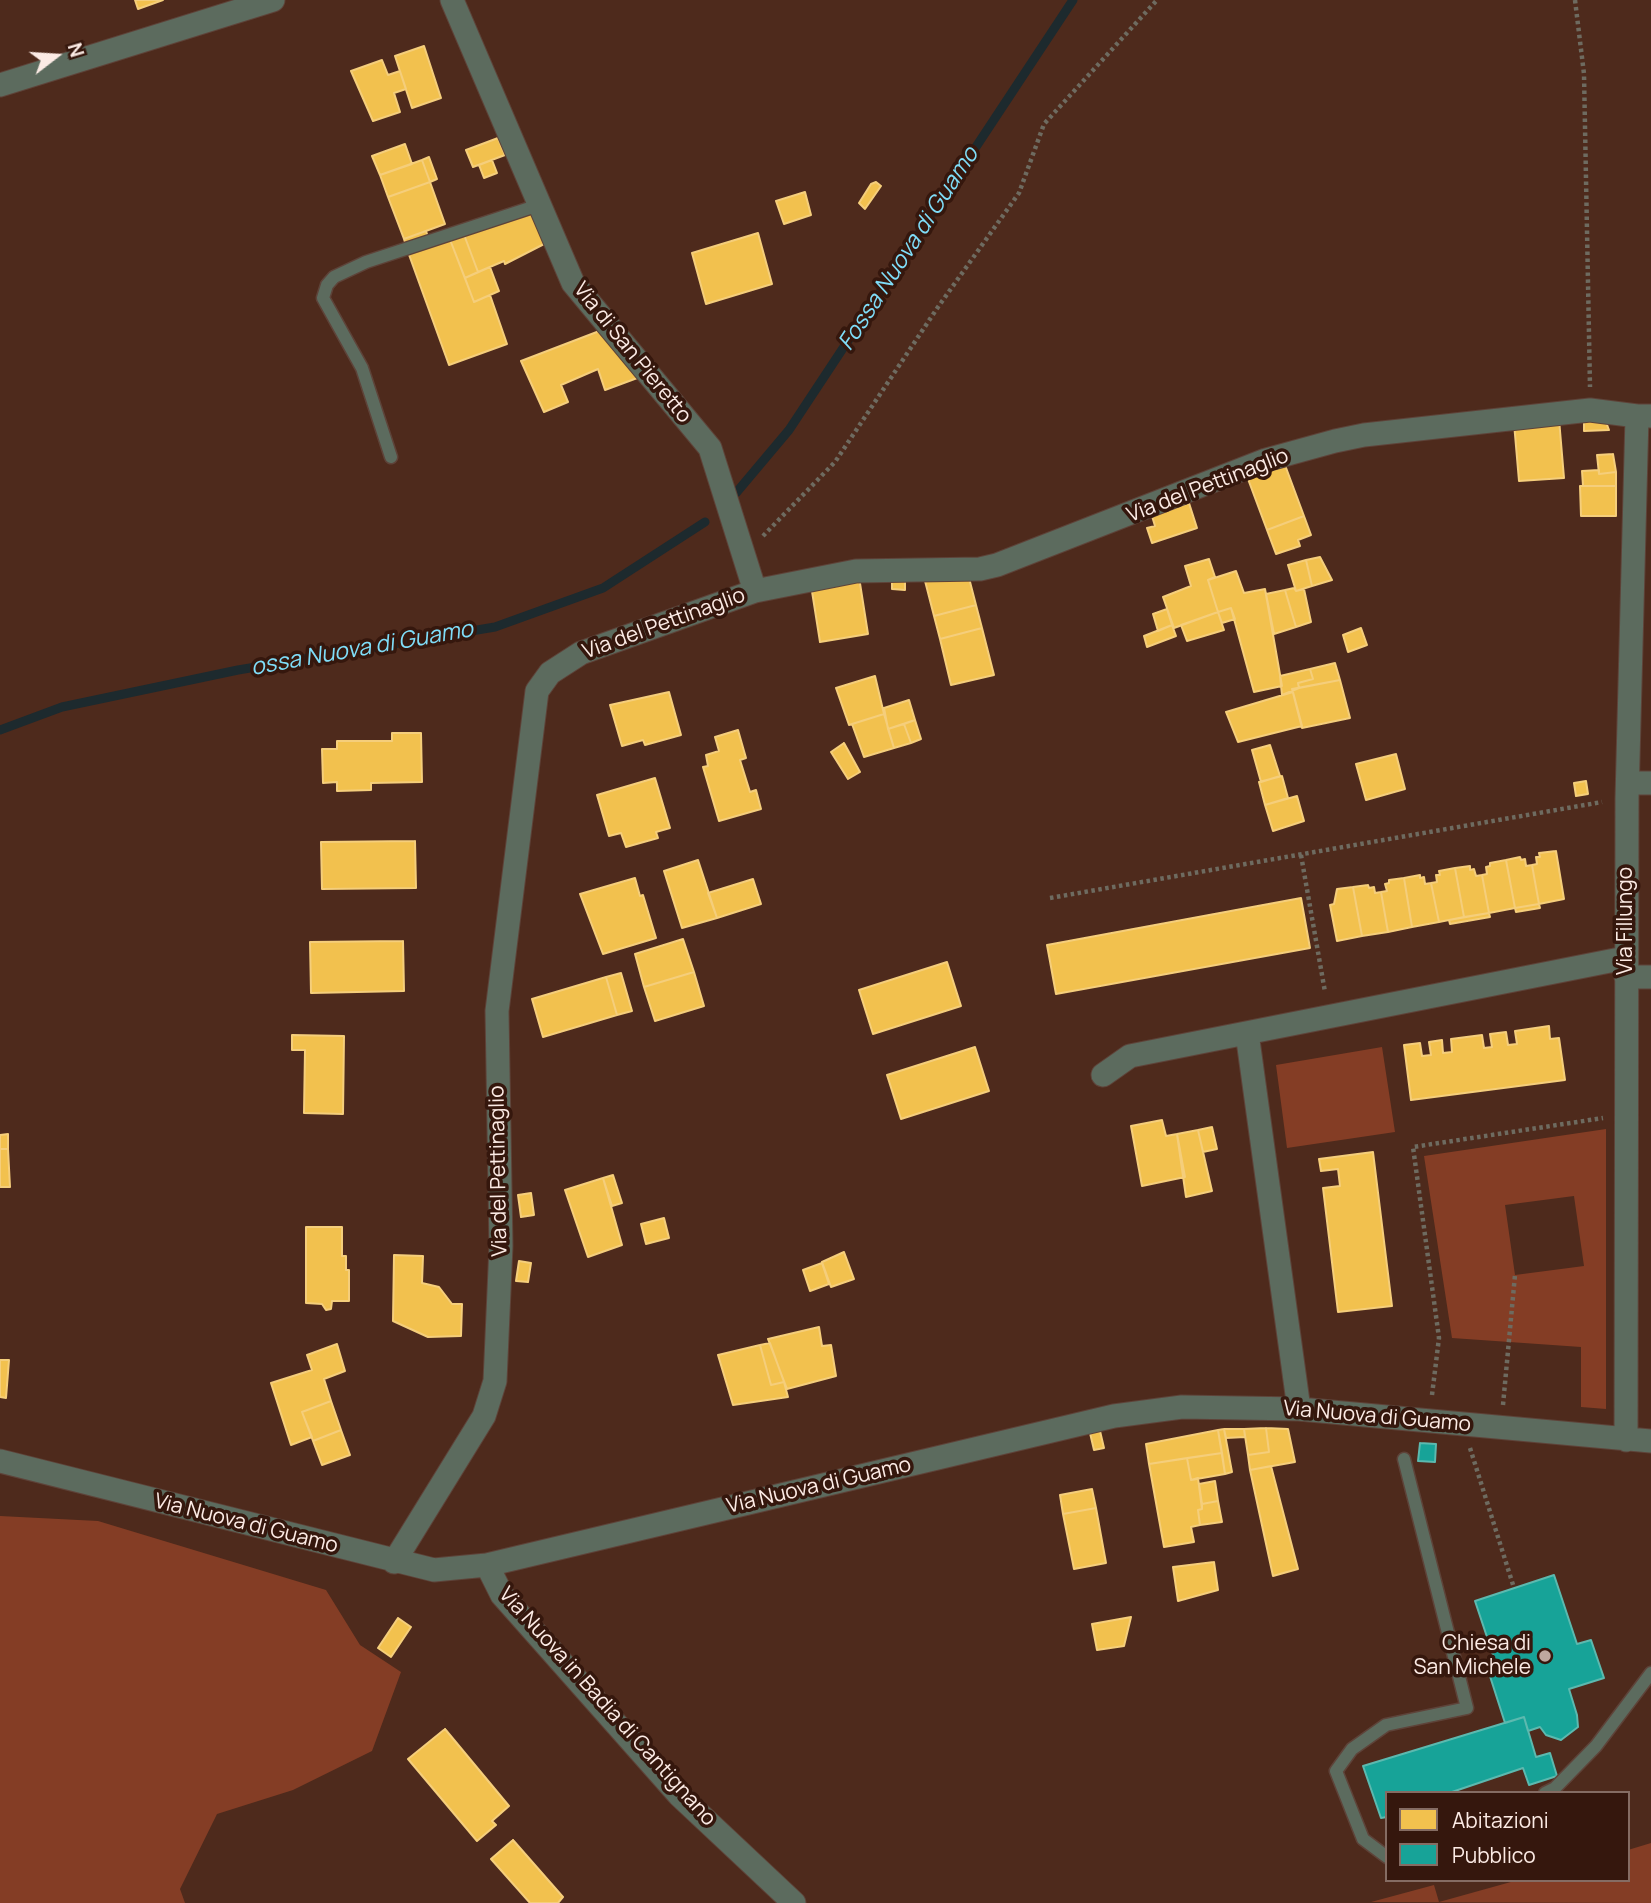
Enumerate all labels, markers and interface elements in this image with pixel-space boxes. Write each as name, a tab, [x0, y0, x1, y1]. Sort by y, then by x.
north arrow	[21, 21, 91, 91]
text: N	[62, 40, 91, 60]
water label: Fossa Nuova di Guamo	[833, 142, 985, 356]
street label: Via di San Pieretto	[568, 278, 696, 428]
street label: Via del Pettinaglio	[1124, 444, 1292, 528]
street label: Via del Pettinaglio	[579, 583, 749, 665]
water label: ossa Nuova di Guamo	[249, 616, 475, 682]
street label: Via Fillungo	[1613, 867, 1639, 975]
street label: Via del Pettinaglio	[485, 1085, 513, 1257]
street label: Via Nuova di Guamo	[1282, 1396, 1472, 1438]
street label: Via Nuova di Guamo	[724, 1453, 914, 1519]
street label: Via Nuova di Guamo	[152, 1489, 340, 1559]
street label: Via Nuova in Badia di Cantignano	[493, 1582, 721, 1832]
place label: Chiesa di San Michele	[1414, 1631, 1531, 1681]
marker: Chiesa di San Michele	[1537, 1648, 1553, 1664]
legend	[1385, 1791, 1630, 1882]
text: Abitazioni	[1452, 1806, 1549, 1834]
text: Pubblico	[1452, 1841, 1536, 1869]

